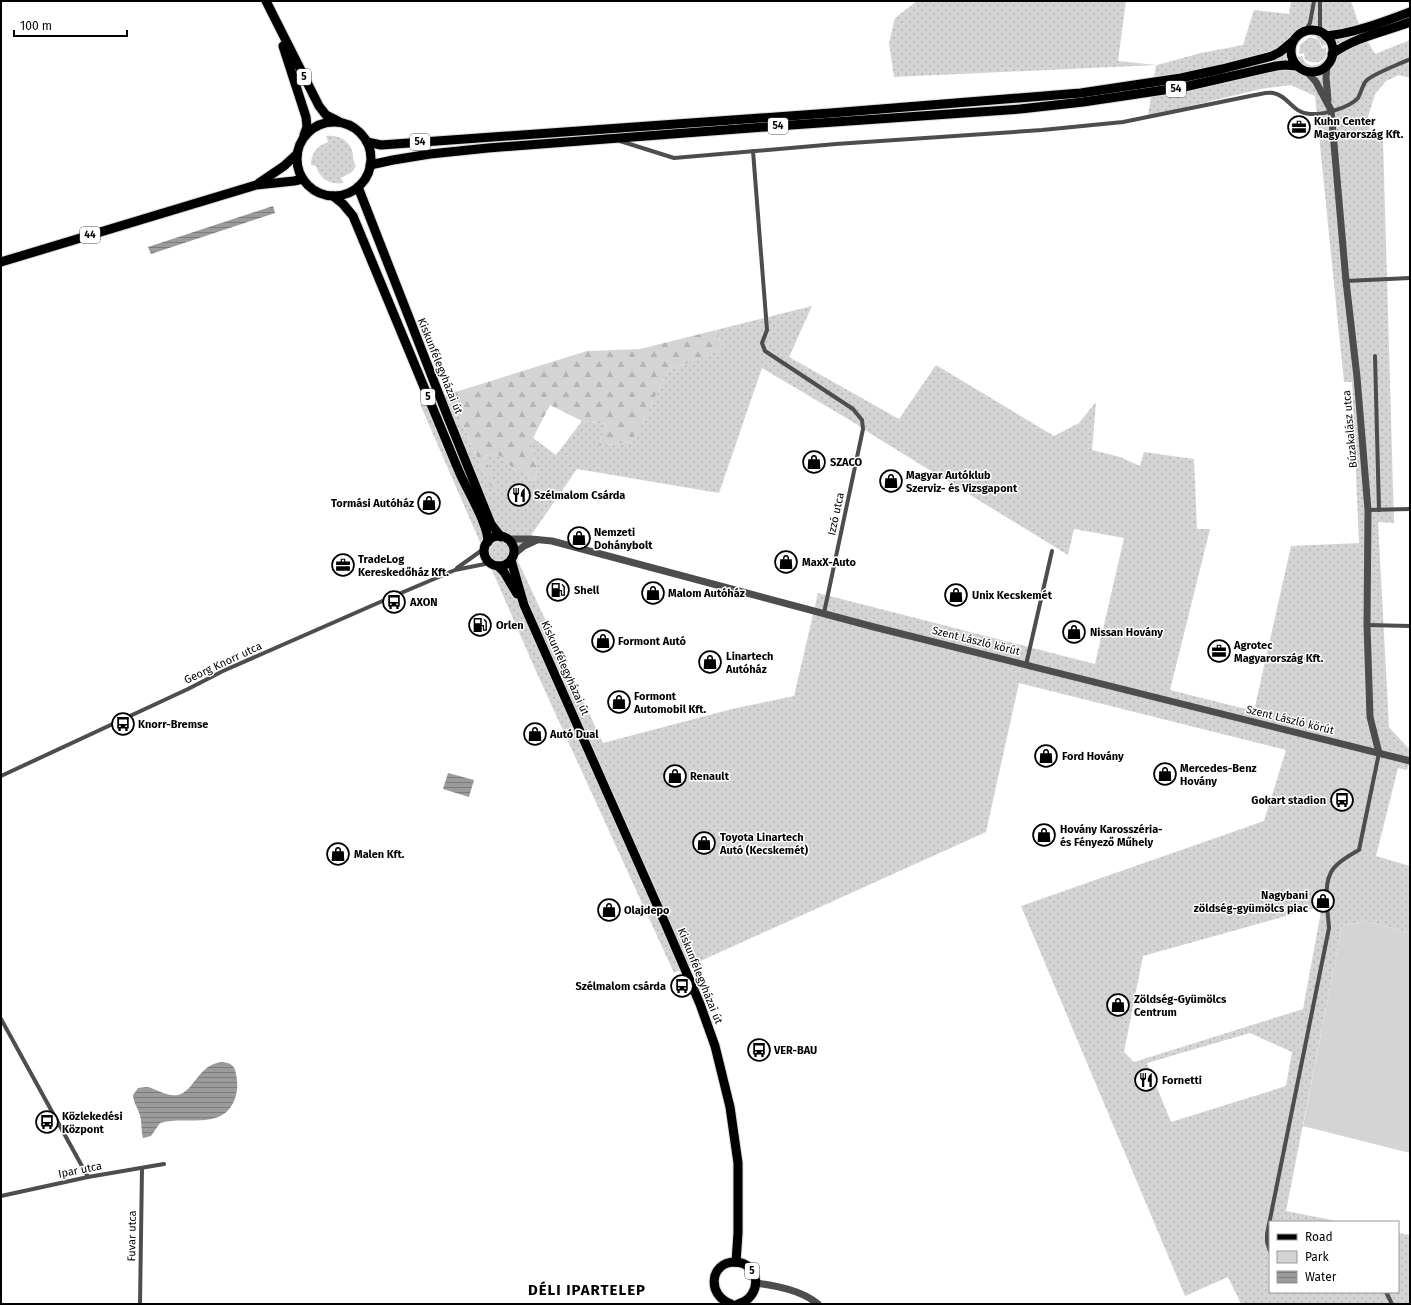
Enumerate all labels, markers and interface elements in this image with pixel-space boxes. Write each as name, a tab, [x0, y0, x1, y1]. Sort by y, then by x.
scale bar	[14, 12, 127, 38]
text: 100 m	[20, 19, 52, 33]
road number: 5	[297, 69, 311, 85]
road number: 54	[1166, 81, 1186, 97]
office icon: Kuhn Center Magyarország Kft.	[1286, 114, 1312, 140]
place label: Kuhn Center Magyarország Kft.	[1314, 115, 1404, 141]
road number: 54	[768, 118, 788, 134]
road number: 54	[410, 134, 430, 150]
road number: 44	[80, 227, 100, 243]
street label: Kiskunfélegyházai út	[415, 316, 465, 416]
road number: 5	[421, 389, 435, 405]
street label: Búzakalász utca	[1340, 389, 1360, 469]
shop icon: SZACO	[801, 449, 827, 475]
place label: SZACO	[830, 456, 863, 469]
shop icon: Magyar Autóklub Szerviz- és Vizsgapont	[878, 468, 904, 494]
place label: Magyar Autóklub Szerviz- és Vizsgapont	[906, 469, 1018, 495]
restaurant icon: Szélmalom Csárda	[506, 482, 532, 508]
place label: Szélmalom Csárda	[534, 489, 625, 502]
shop icon: Tormási Autóház	[416, 490, 442, 516]
street label: Izzó utca	[825, 491, 847, 537]
place label: Tormási Autóház	[331, 497, 414, 510]
shop icon: Nemzeti Dohánybolt	[566, 525, 592, 551]
place label: Nemzeti Dohánybolt	[594, 526, 653, 552]
shop icon: MaxX-Auto	[773, 549, 799, 575]
office icon: TradeLog Kereskedőház Kft.	[330, 552, 356, 578]
place label: TradeLog Kereskedőház Kft.	[358, 553, 449, 579]
place label: MaxX-Auto	[802, 556, 856, 569]
fuel station icon: Shell	[545, 577, 571, 603]
shop icon: Malom Autóház	[640, 580, 666, 606]
shop icon: Unix Kecskemét	[943, 582, 969, 608]
place label: Shell	[574, 584, 600, 597]
place label: Malom Autóház	[668, 587, 745, 600]
bus stop icon: AXON	[381, 589, 407, 615]
place label: Unix Kecskemét	[972, 589, 1053, 602]
place label: AXON	[409, 596, 438, 609]
fuel station icon: Orlen	[467, 612, 493, 638]
place label: Orlen	[496, 619, 524, 632]
street label: Kiskunfélegyházai út	[538, 619, 592, 717]
shop icon: Nissan Hovány	[1061, 619, 1087, 645]
street label: Szent László körút	[931, 624, 1021, 658]
place label: Nissan Hovány	[1090, 626, 1163, 639]
shop icon: Formont Autó	[590, 628, 616, 654]
place label: Formont Autó	[618, 635, 687, 648]
office icon: Agrotec Magyarország Kft.	[1206, 638, 1232, 664]
street label: Georg Knorr utca	[182, 639, 264, 687]
place label: Agrotec Magyarország Kft.	[1233, 639, 1324, 665]
shop icon: Linartech Autóház	[697, 649, 723, 675]
place label: Linartech Autóház	[725, 650, 773, 676]
shop icon: Formont Automobil Kft.	[606, 689, 632, 715]
place label: Formont Automobil Kft.	[633, 690, 707, 716]
street label: Szent László körút	[1245, 703, 1335, 737]
bus stop icon: Knorr-Bremse	[110, 711, 136, 737]
place label: Knorr-Bremse	[138, 718, 208, 731]
shop icon: Autó Dual	[522, 721, 548, 747]
place label: Autó Dual	[549, 728, 599, 741]
shop icon: Ford Hovány	[1033, 743, 1059, 769]
place label: Ford Hovány	[1062, 750, 1124, 763]
shop icon: Mercedes-Benz Hovány	[1152, 761, 1178, 787]
place label: Mercedes-Benz Hovány	[1180, 762, 1257, 788]
shop icon: Renault	[662, 763, 688, 789]
place label: Renault	[690, 770, 730, 783]
bus stop icon: Gokart stadion	[1329, 787, 1355, 813]
place label: Gokart stadion	[1251, 794, 1326, 807]
shop icon: Hovány Karosszéria- és Fényező Műhely	[1031, 822, 1057, 848]
place label: Hovány Karosszéria- és Fényező Műhely	[1060, 823, 1163, 849]
shop icon: Toyota Linartech Autó (Kecskemét)	[691, 830, 717, 856]
place label: Toyota Linartech Autó (Kecskemét)	[719, 831, 808, 857]
shop icon: Malen Kft.	[325, 841, 351, 867]
place label: Malen Kft.	[354, 848, 405, 861]
shop icon: Nagybani zöldség-gyümölcs piac	[1310, 888, 1336, 914]
place label: Nagybani zöldség-gyümölcs piac	[1194, 889, 1309, 915]
shop icon: Olajdepo	[596, 897, 622, 923]
place label: Olajdepo	[624, 904, 670, 917]
street label: Kiskunfélegyházai út	[675, 926, 725, 1026]
bus stop icon: Szélmalom csárda	[669, 973, 695, 999]
place label: Szélmalom csárda	[576, 980, 666, 993]
shop icon: Zöldség-Gyümölcs Centrum	[1105, 992, 1131, 1018]
place label: Zöldség-Gyümölcs Centrum	[1134, 993, 1227, 1019]
bus stop icon: VER-BAU	[746, 1037, 772, 1063]
place label: VER-BAU	[773, 1044, 817, 1057]
restaurant icon: Fornetti	[1133, 1067, 1159, 1093]
place label: Fornetti	[1162, 1074, 1202, 1087]
bus stop icon: Közlekedési Központ	[34, 1109, 60, 1135]
place label: Közlekedési Központ	[62, 1110, 123, 1136]
street label: Ipar utca	[57, 1159, 103, 1181]
street label: Fuvar utca	[125, 1210, 139, 1262]
legend	[1269, 1221, 1399, 1293]
text: Road	[1305, 1230, 1333, 1244]
text: Park	[1305, 1250, 1329, 1264]
road number: 5	[745, 1263, 759, 1279]
text: Water	[1305, 1270, 1337, 1284]
district label: DÉLI IPARTELEP	[528, 1281, 646, 1299]

